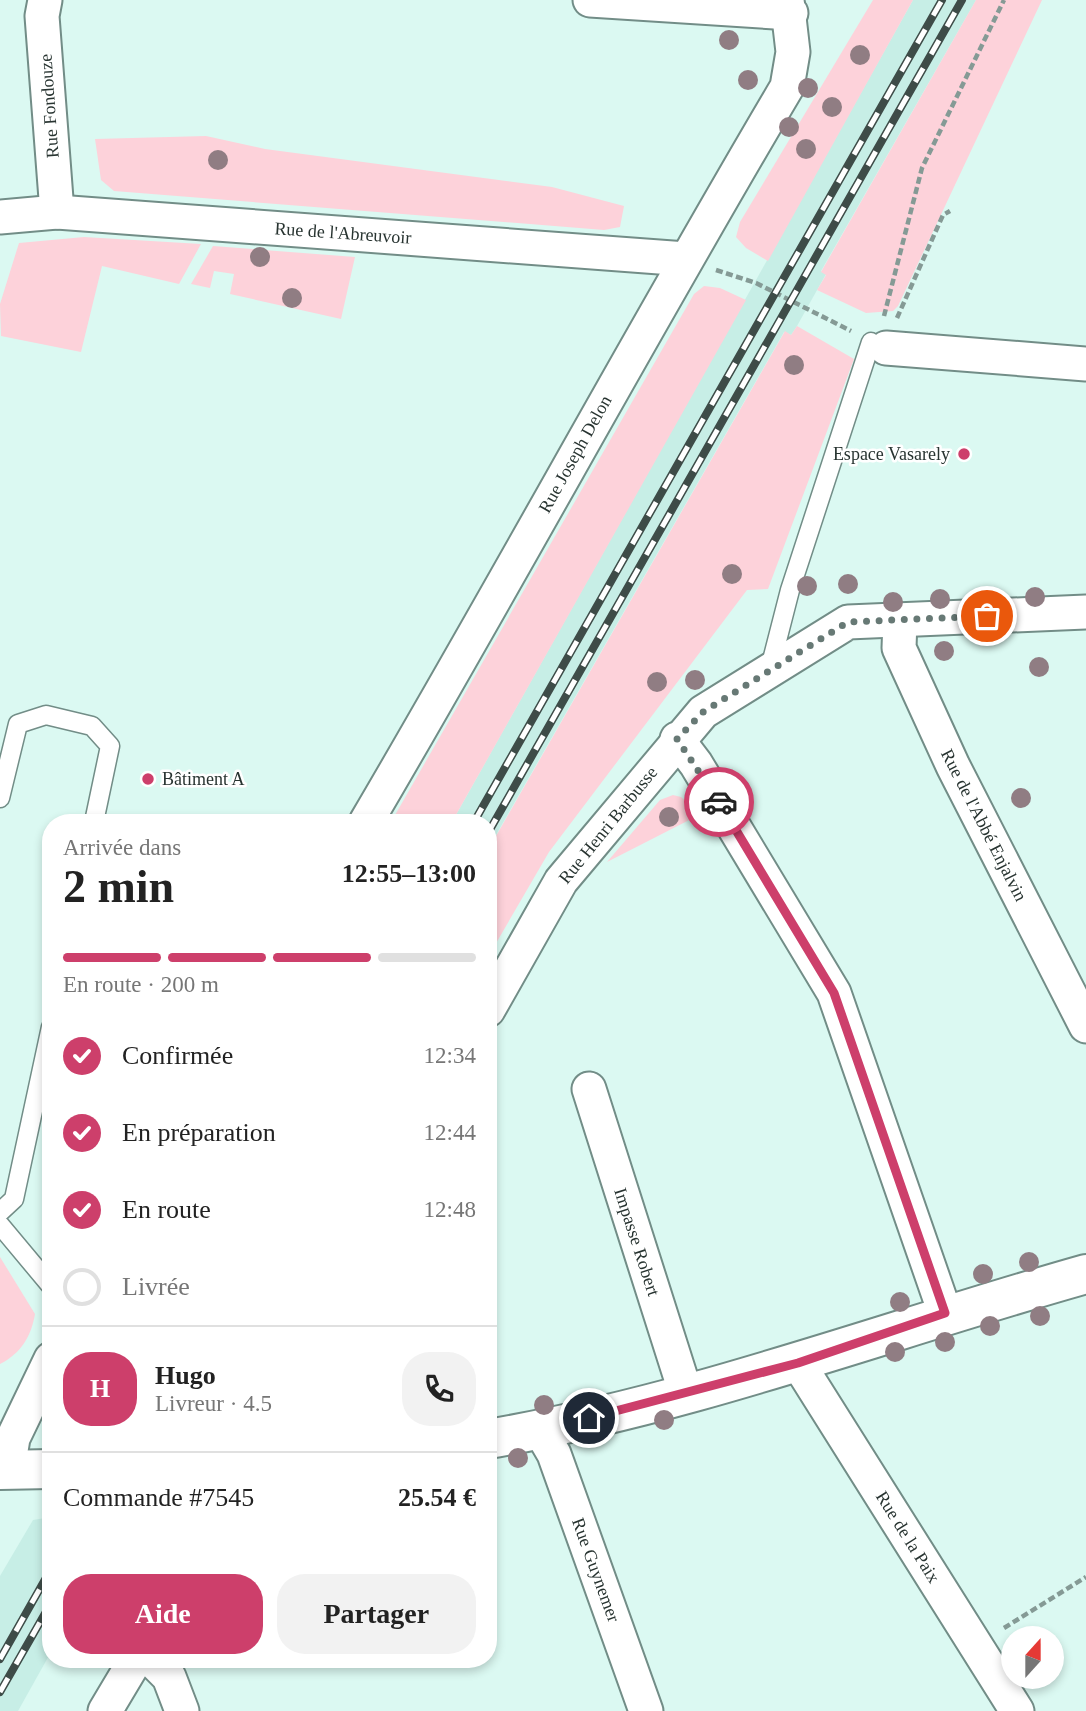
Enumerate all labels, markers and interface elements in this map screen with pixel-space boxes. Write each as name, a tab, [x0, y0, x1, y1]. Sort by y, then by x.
street label: Rue Fondouze	[35, 53, 63, 159]
street label: Rue de l'Abreuvoir	[274, 218, 412, 248]
street label: Rue Joseph Delon	[535, 392, 615, 516]
place label: Espace Vasarely	[833, 444, 950, 464]
marker: Espace Vasarely	[956, 446, 972, 462]
pin	[957, 586, 1017, 646]
icon: bag	[968, 597, 1006, 635]
street label: Rue de l'Abbé Enjalvin	[937, 746, 1031, 904]
street label: Rue Henri Barbusse	[555, 762, 661, 888]
courier	[684, 767, 754, 837]
place label: Bâtiment A	[162, 769, 245, 789]
marker: Bâtiment A	[140, 771, 156, 787]
icon: car	[700, 783, 738, 821]
text: Arrivée dans	[63, 835, 181, 860]
text: 12:55–13:00	[342, 859, 476, 888]
text: 2 min	[63, 861, 174, 912]
text: En route · 200 m	[63, 972, 219, 997]
icon: check	[63, 1037, 101, 1075]
text: Confirmée	[122, 1041, 233, 1070]
text: 12:34	[424, 1043, 476, 1068]
icon: check	[63, 1114, 101, 1152]
text: En préparation	[122, 1118, 276, 1147]
text: 12:44	[424, 1120, 476, 1145]
street label: Impasse Robert	[610, 1185, 664, 1299]
icon: check	[63, 1191, 101, 1229]
text: En route	[122, 1195, 211, 1224]
text: 12:48	[424, 1197, 476, 1222]
text: Livrée	[122, 1272, 190, 1301]
button: phone	[402, 1352, 476, 1426]
text: Hugo	[155, 1361, 216, 1390]
text: H	[90, 1374, 110, 1403]
pin	[559, 1388, 619, 1448]
text: Livreur · 4.5	[155, 1391, 272, 1416]
icon: home	[570, 1399, 608, 1437]
text: Commande #7545	[63, 1483, 254, 1512]
text: 25.54 €	[398, 1483, 476, 1512]
street label: Rue de la Paix	[872, 1487, 944, 1587]
street label: Rue Guynemer	[568, 1515, 624, 1625]
button: Aide	[63, 1574, 263, 1654]
button: Partager	[277, 1574, 476, 1654]
north arrow	[1001, 1626, 1064, 1689]
map controls	[1001, 1626, 1064, 1689]

